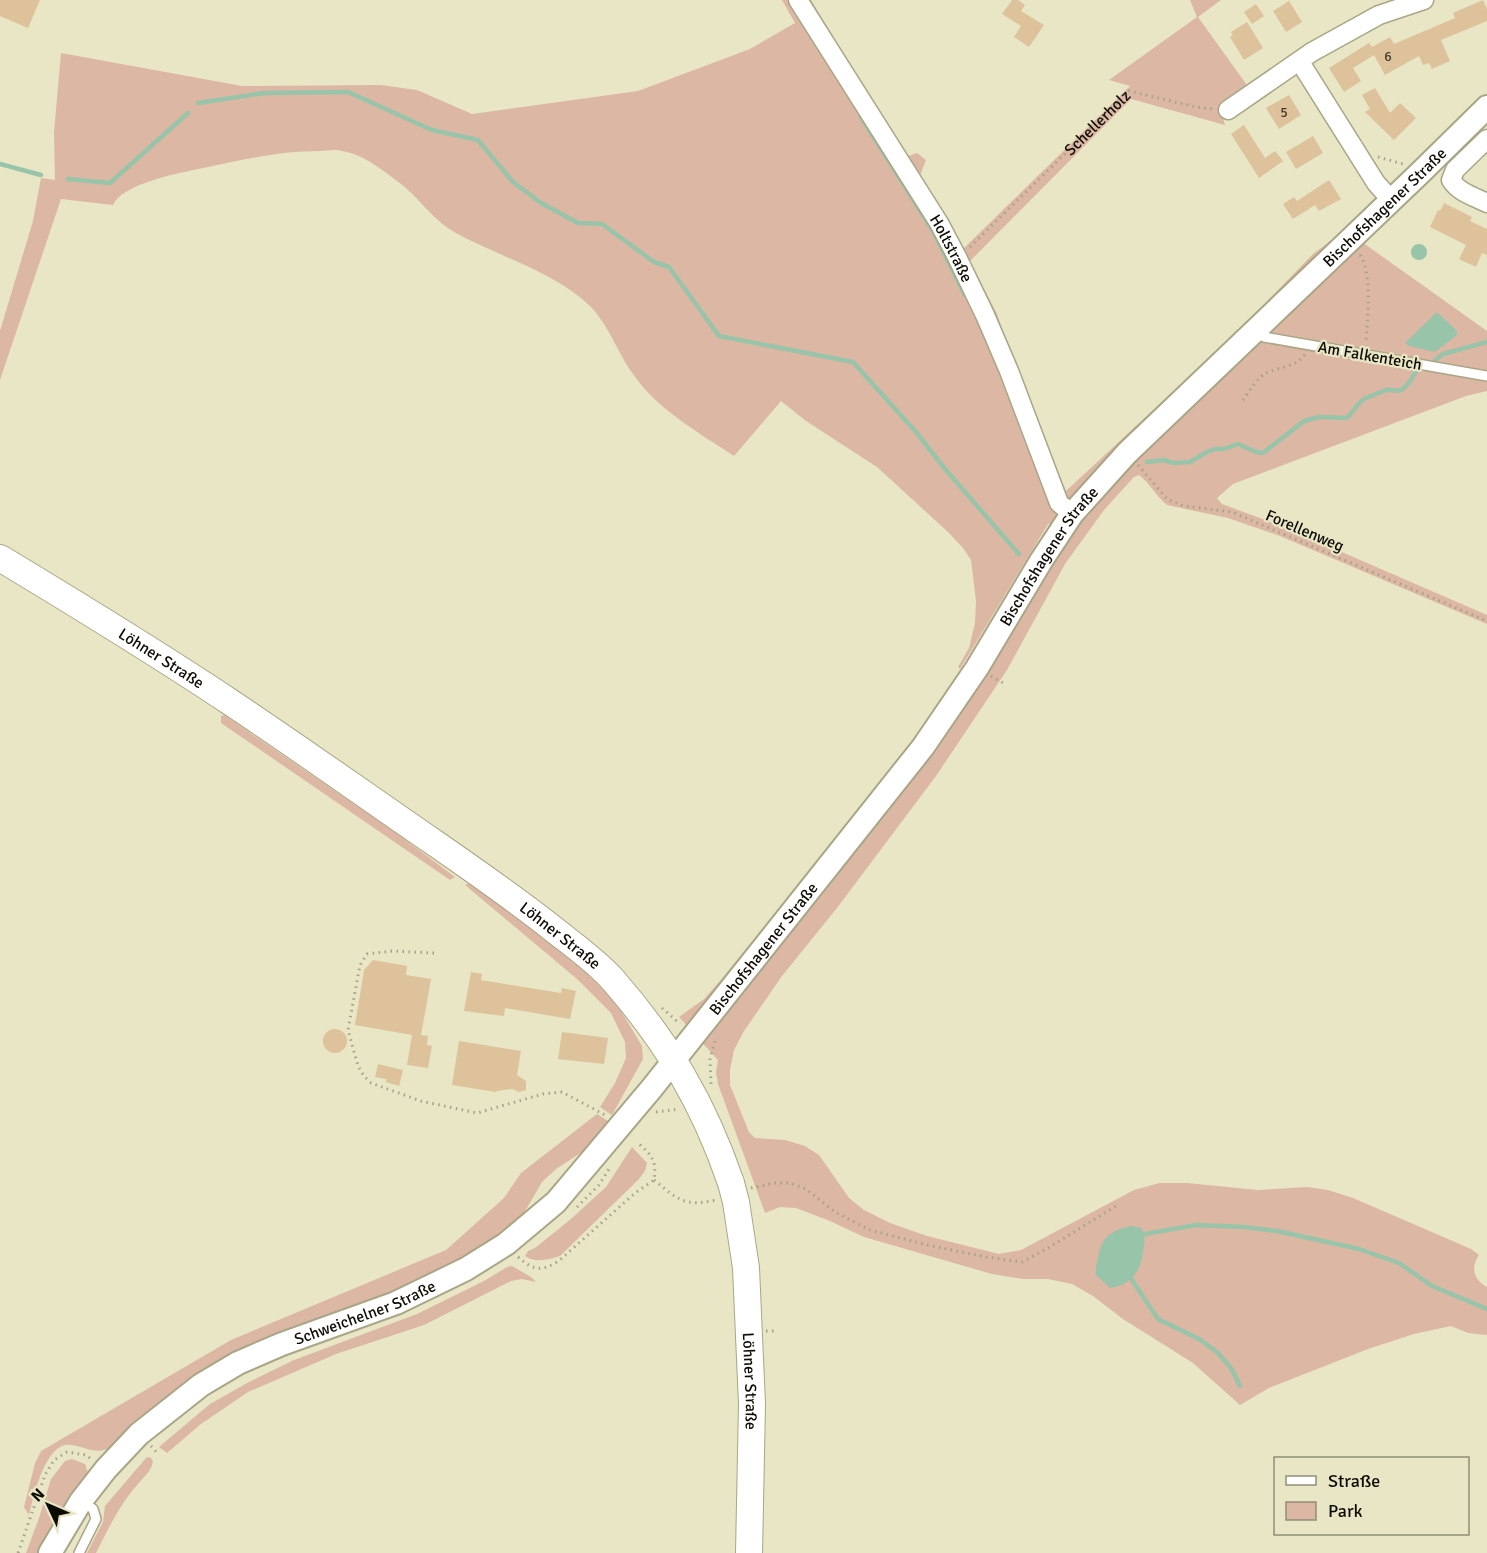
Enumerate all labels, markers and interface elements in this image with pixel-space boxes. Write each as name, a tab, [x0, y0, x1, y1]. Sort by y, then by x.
house number: 6	[1384, 48, 1392, 65]
street label: Schellerholz	[1060, 86, 1135, 160]
house number: 5	[1280, 104, 1288, 121]
street label: Bischofshagener Straße	[1319, 144, 1451, 272]
street label: Holtstraße	[925, 211, 977, 286]
street label: Am Falkenteich	[1316, 337, 1423, 375]
street label: Bischofshagener Straße	[996, 483, 1103, 630]
street label: Forellenweg	[1262, 505, 1347, 556]
street label: Löhner Straße	[115, 624, 208, 693]
street label: Bischofshagener Straße	[705, 879, 822, 1019]
street label: Löhner Straße	[516, 898, 605, 974]
street label: Schweichelner Straße	[292, 1276, 439, 1350]
street label: Löhner Straße	[738, 1332, 761, 1430]
legend	[1274, 1457, 1469, 1535]
text: Straße	[1328, 1470, 1380, 1492]
north arrow	[18, 1475, 78, 1535]
text: N	[27, 1484, 49, 1506]
text: Park	[1328, 1500, 1363, 1522]

